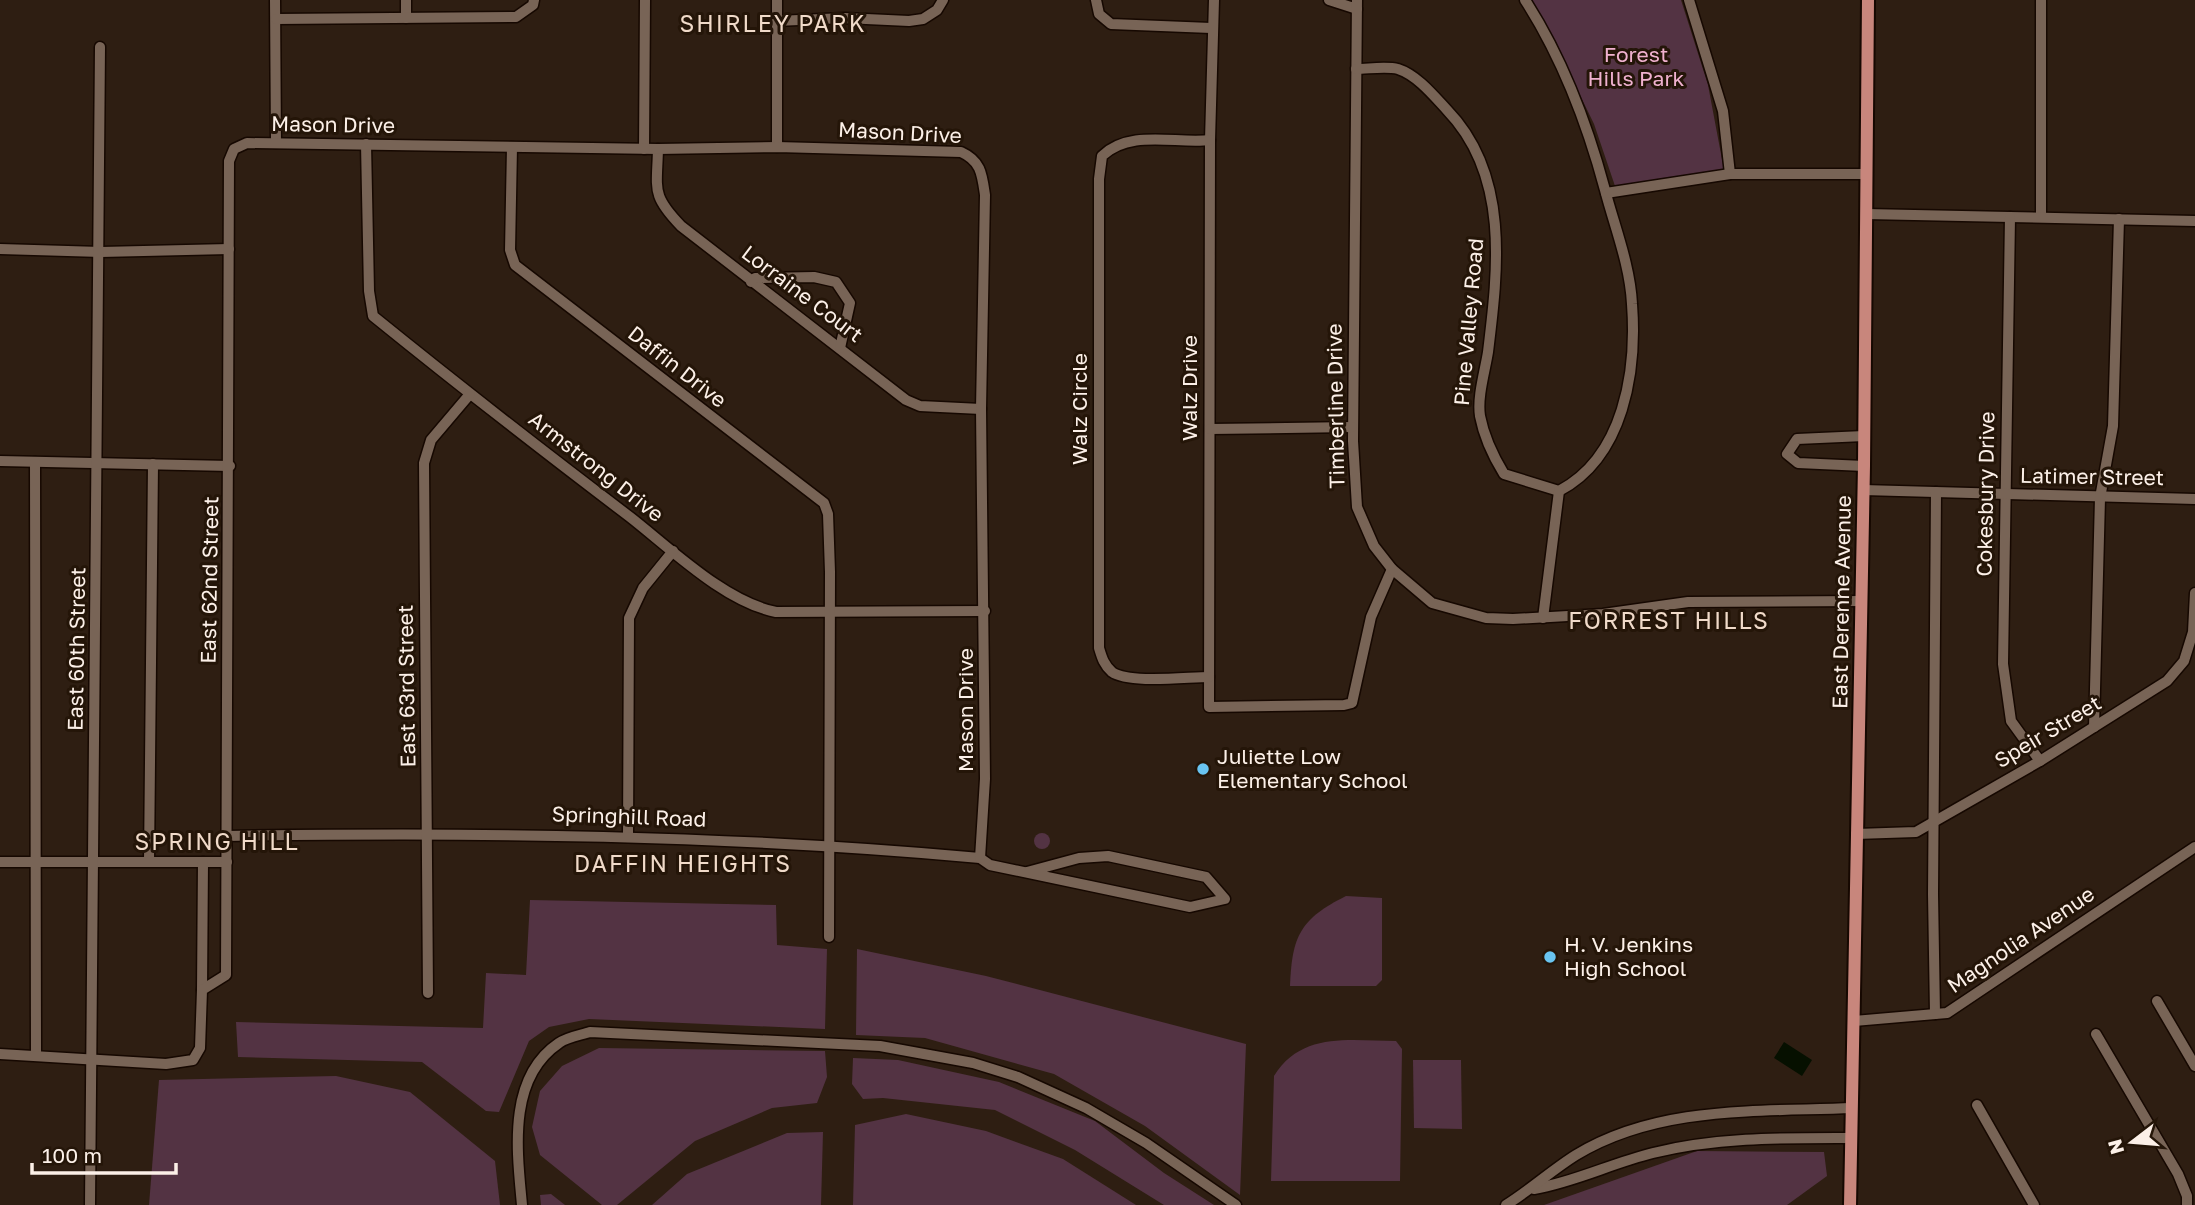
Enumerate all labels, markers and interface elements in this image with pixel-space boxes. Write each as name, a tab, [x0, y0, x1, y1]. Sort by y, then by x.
district label: SHIRLEY PARK	[679, 9, 867, 37]
park label: Forest Hills Park	[1588, 41, 1685, 91]
street label: Mason Drive	[271, 110, 395, 138]
street label: Mason Drive	[838, 116, 963, 148]
street label: Pine Valley Road	[1448, 237, 1488, 407]
street label: Lorraine Court	[737, 239, 868, 347]
street label: Daffin Drive	[623, 320, 732, 413]
street label: Timberline Drive	[1321, 323, 1349, 489]
street label: Walz Drive	[1176, 335, 1202, 441]
street label: Walz Circle	[1066, 353, 1092, 465]
street label: Armstrong Drive	[524, 405, 669, 527]
street label: Cokesbury Drive	[1971, 411, 1999, 577]
street label: Latimer Street	[2020, 462, 2164, 490]
street label: East Derenne Avenue	[1826, 495, 1856, 709]
street label: East 62nd Street	[195, 496, 223, 664]
street label: East 60th Street	[62, 567, 90, 731]
street label: East 63rd Street	[392, 605, 420, 768]
district label: FORREST HILLS	[1568, 606, 1770, 634]
street label: Mason Drive	[952, 648, 978, 772]
street label: Speir Street	[1989, 689, 2106, 773]
place label: Juliette Low Elementary School	[1217, 743, 1408, 793]
marker: Juliette Low Elementary School	[1195, 761, 1211, 777]
street label: Springhill Road	[551, 800, 707, 832]
district label: SPRING HILL	[134, 827, 300, 855]
district label: DAFFIN HEIGHTS	[574, 849, 792, 877]
street label: Magnolia Avenue	[1942, 880, 2099, 998]
place label: H. V. Jenkins High School	[1564, 931, 1693, 981]
marker: H. V. Jenkins High School	[1542, 949, 1558, 965]
north arrow	[2097, 1107, 2167, 1177]
scale bar	[32, 1132, 175, 1176]
text: N	[2102, 1137, 2128, 1157]
text: 100 m	[42, 1142, 102, 1168]

